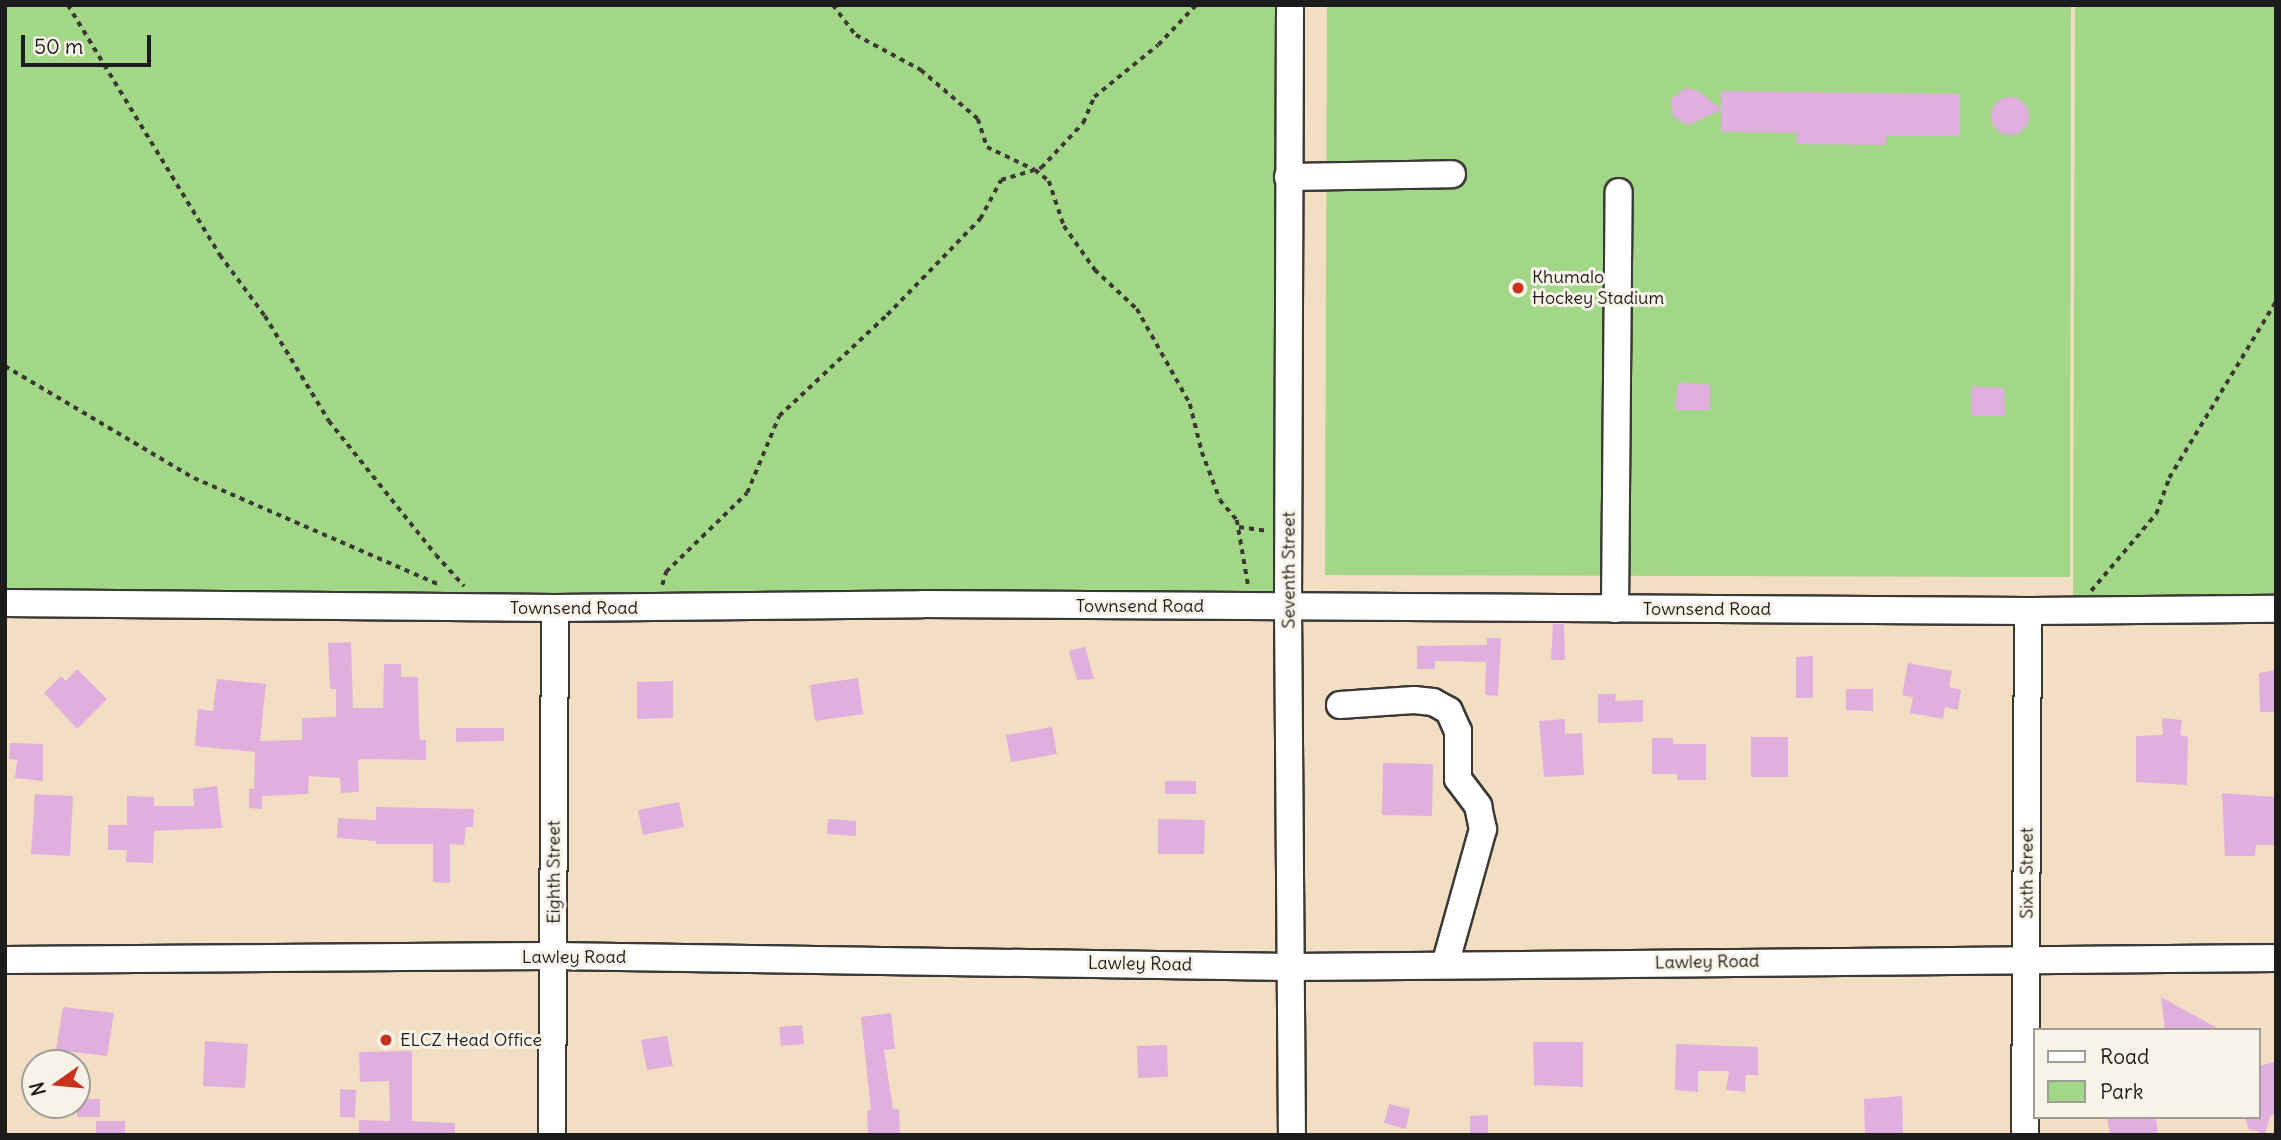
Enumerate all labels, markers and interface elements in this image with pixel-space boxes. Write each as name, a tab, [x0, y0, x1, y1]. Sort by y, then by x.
scale bar	[24, 21, 154, 65]
text: 50 m	[34, 33, 83, 60]
place label: Khumalo Hockey Stadium	[1532, 267, 1664, 310]
marker: Khumalo Hockey Stadium	[1510, 280, 1526, 296]
street label: Seventh Street	[1278, 511, 1300, 629]
street label: Townsend Road	[1076, 595, 1204, 617]
street label: Townsend Road	[510, 597, 638, 619]
street label: Townsend Road	[1643, 598, 1771, 620]
street label: Eighth Street	[543, 820, 565, 924]
street label: Sixth Street	[2016, 827, 2038, 919]
street label: Lawley Road	[522, 946, 626, 968]
street label: Lawley Road	[1655, 950, 1759, 974]
street label: Lawley Road	[1088, 952, 1192, 976]
legend	[2032, 1028, 2260, 1119]
place label: ELCZ Head Office	[400, 1029, 542, 1051]
marker: ELCZ Head Office	[378, 1032, 394, 1048]
text: Road	[2100, 1043, 2149, 1070]
north arrow	[21, 1049, 91, 1119]
text: Park	[2100, 1078, 2143, 1105]
text: N	[24, 1079, 51, 1098]

